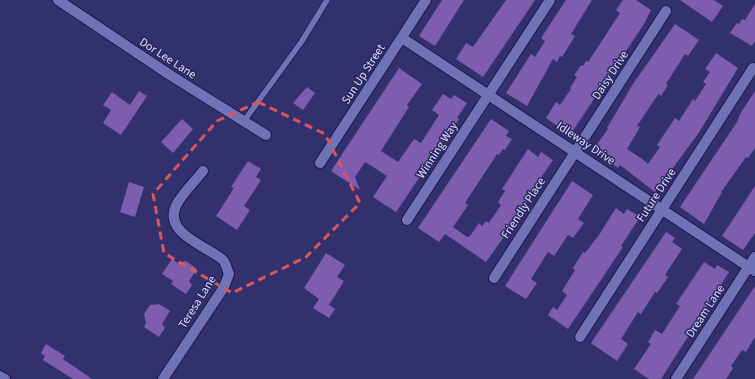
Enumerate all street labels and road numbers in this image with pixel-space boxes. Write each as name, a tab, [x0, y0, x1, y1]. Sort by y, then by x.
street label: Dor Lee Lane	[136, 34, 200, 83]
street label: Sun Up Street	[338, 41, 389, 108]
street label: Daisy Drive	[588, 47, 633, 103]
street label: Winning Way	[413, 118, 462, 182]
street label: Idleway Drive	[553, 118, 618, 169]
street label: Future Drive	[633, 165, 680, 226]
street label: Friendly Place	[497, 174, 550, 242]
street label: Teresa Lane	[174, 273, 220, 332]
street label: Dream Lane	[682, 281, 729, 341]

